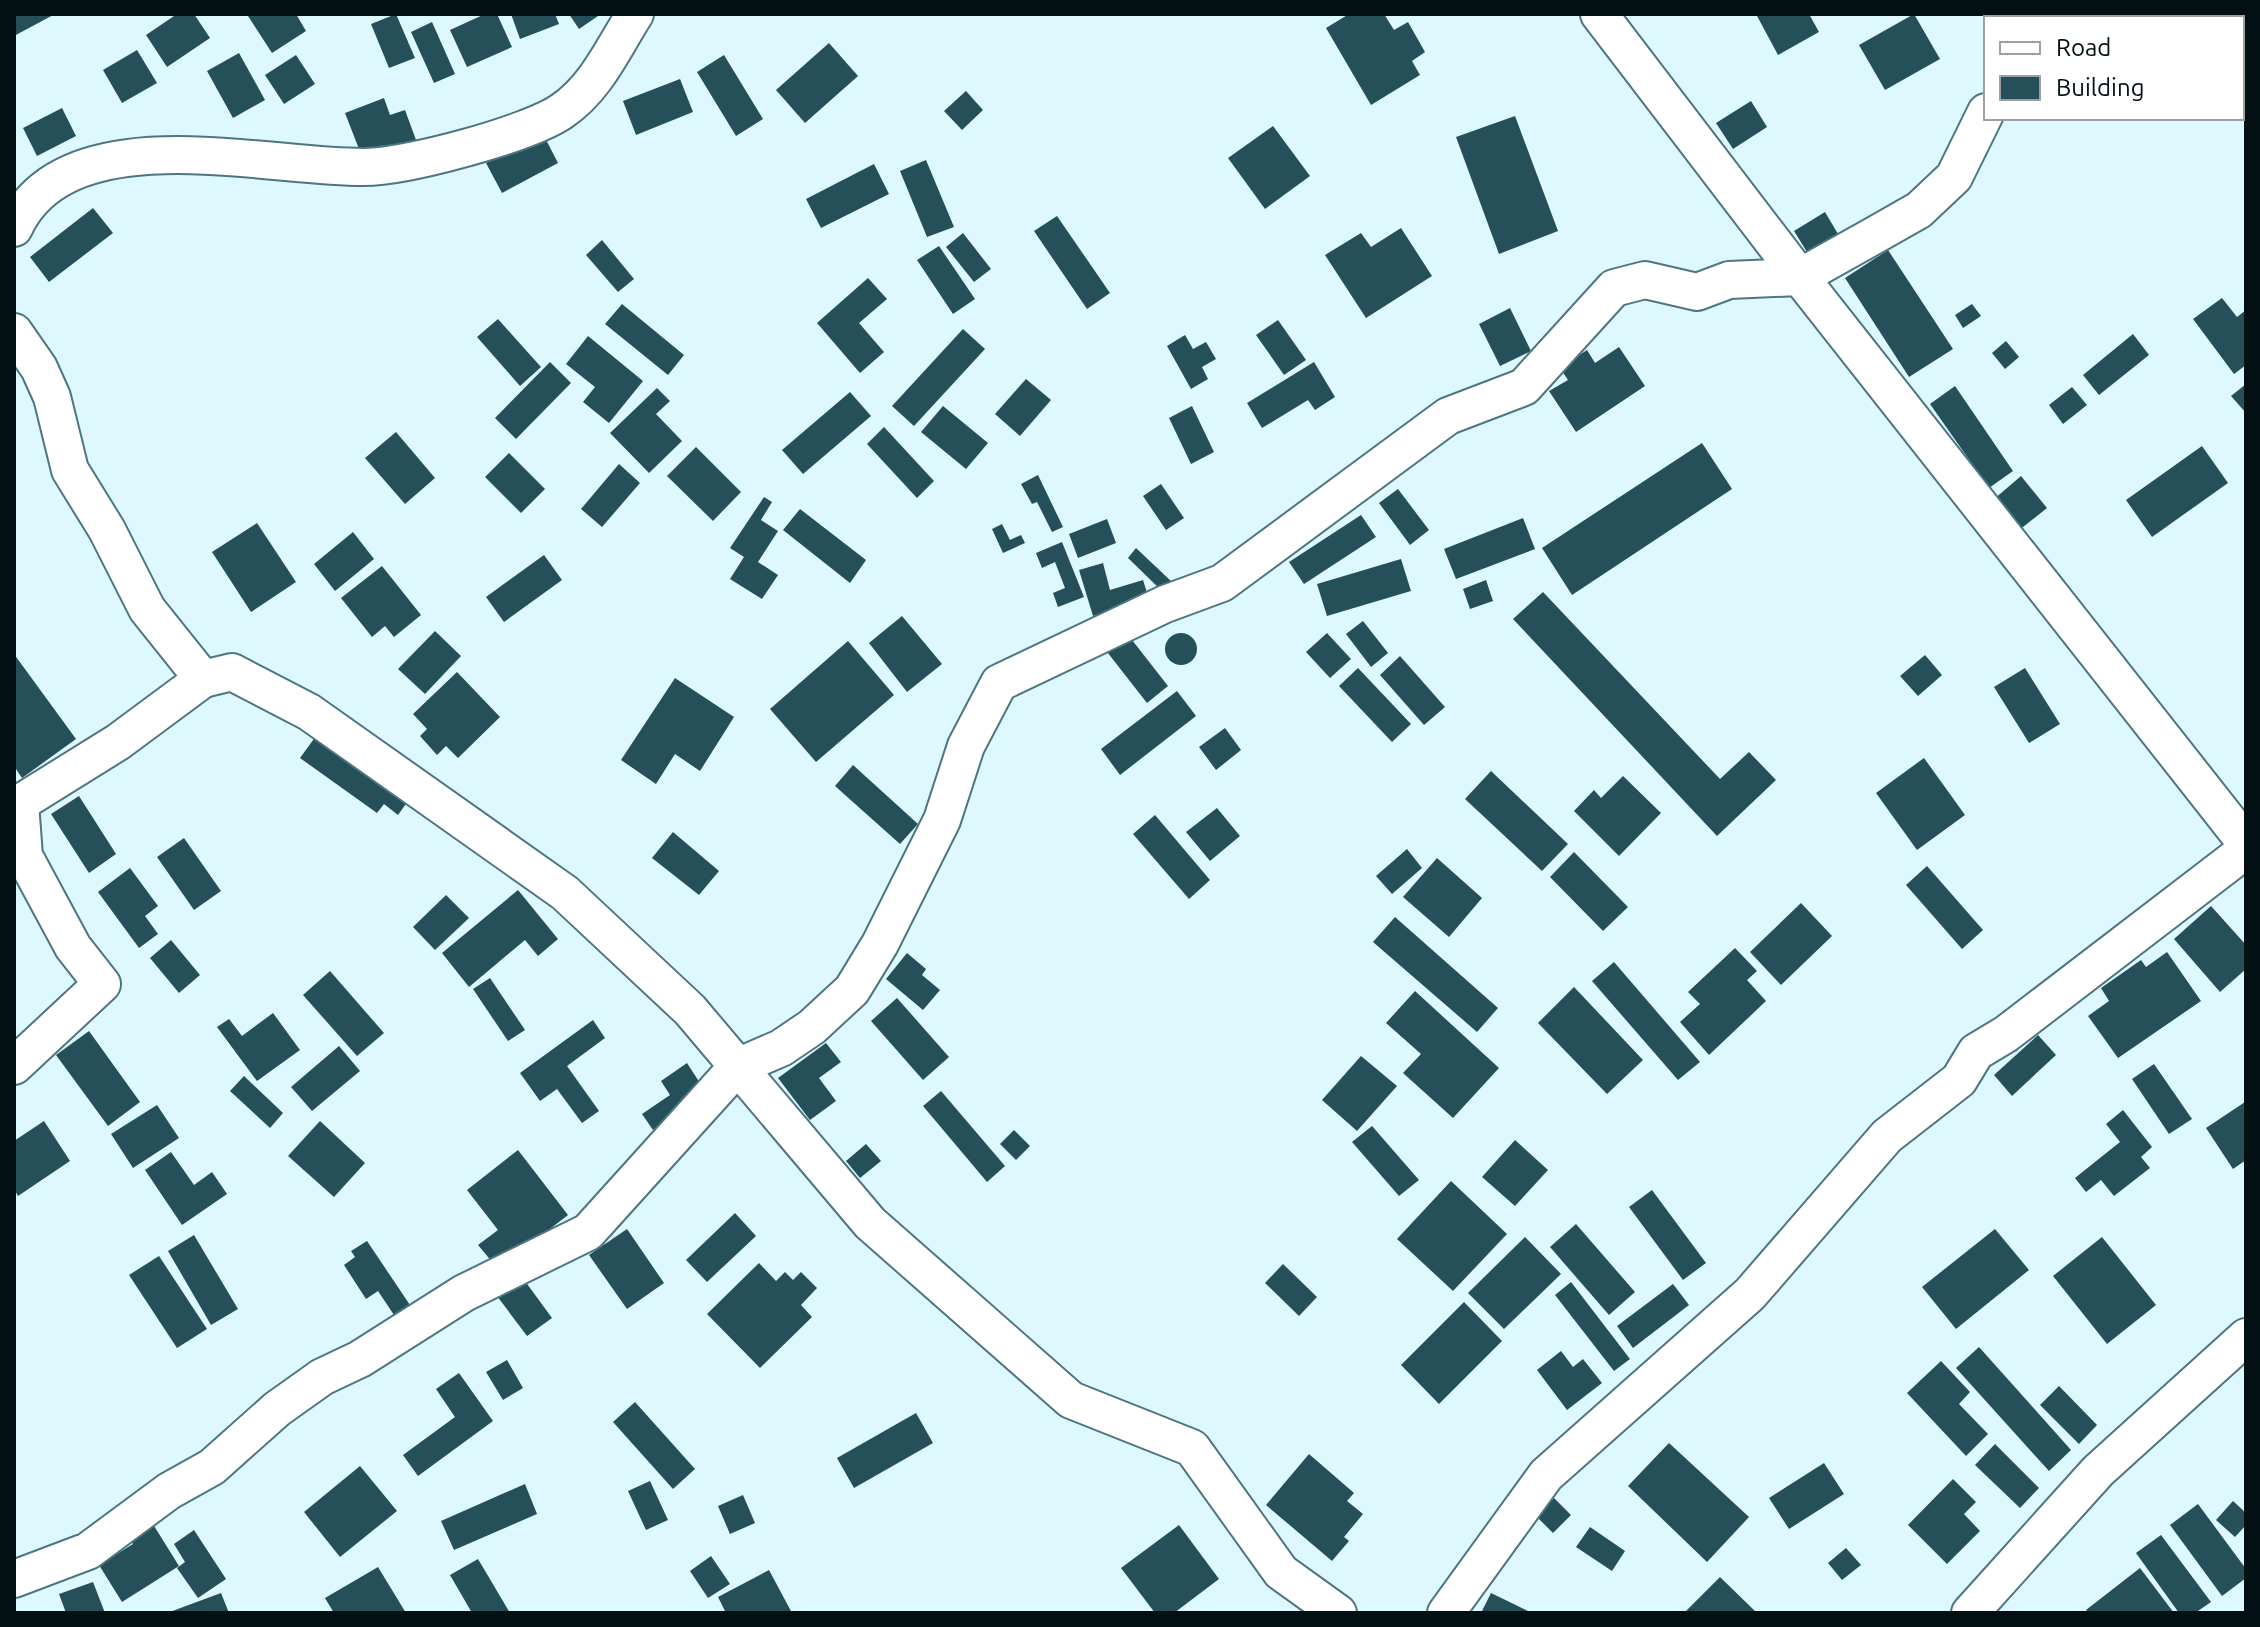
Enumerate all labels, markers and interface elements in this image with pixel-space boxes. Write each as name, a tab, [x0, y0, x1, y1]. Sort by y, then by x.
legend	[1984, 16, 2244, 120]
text: Road	[2056, 34, 2111, 61]
text: Building	[2056, 74, 2144, 101]

